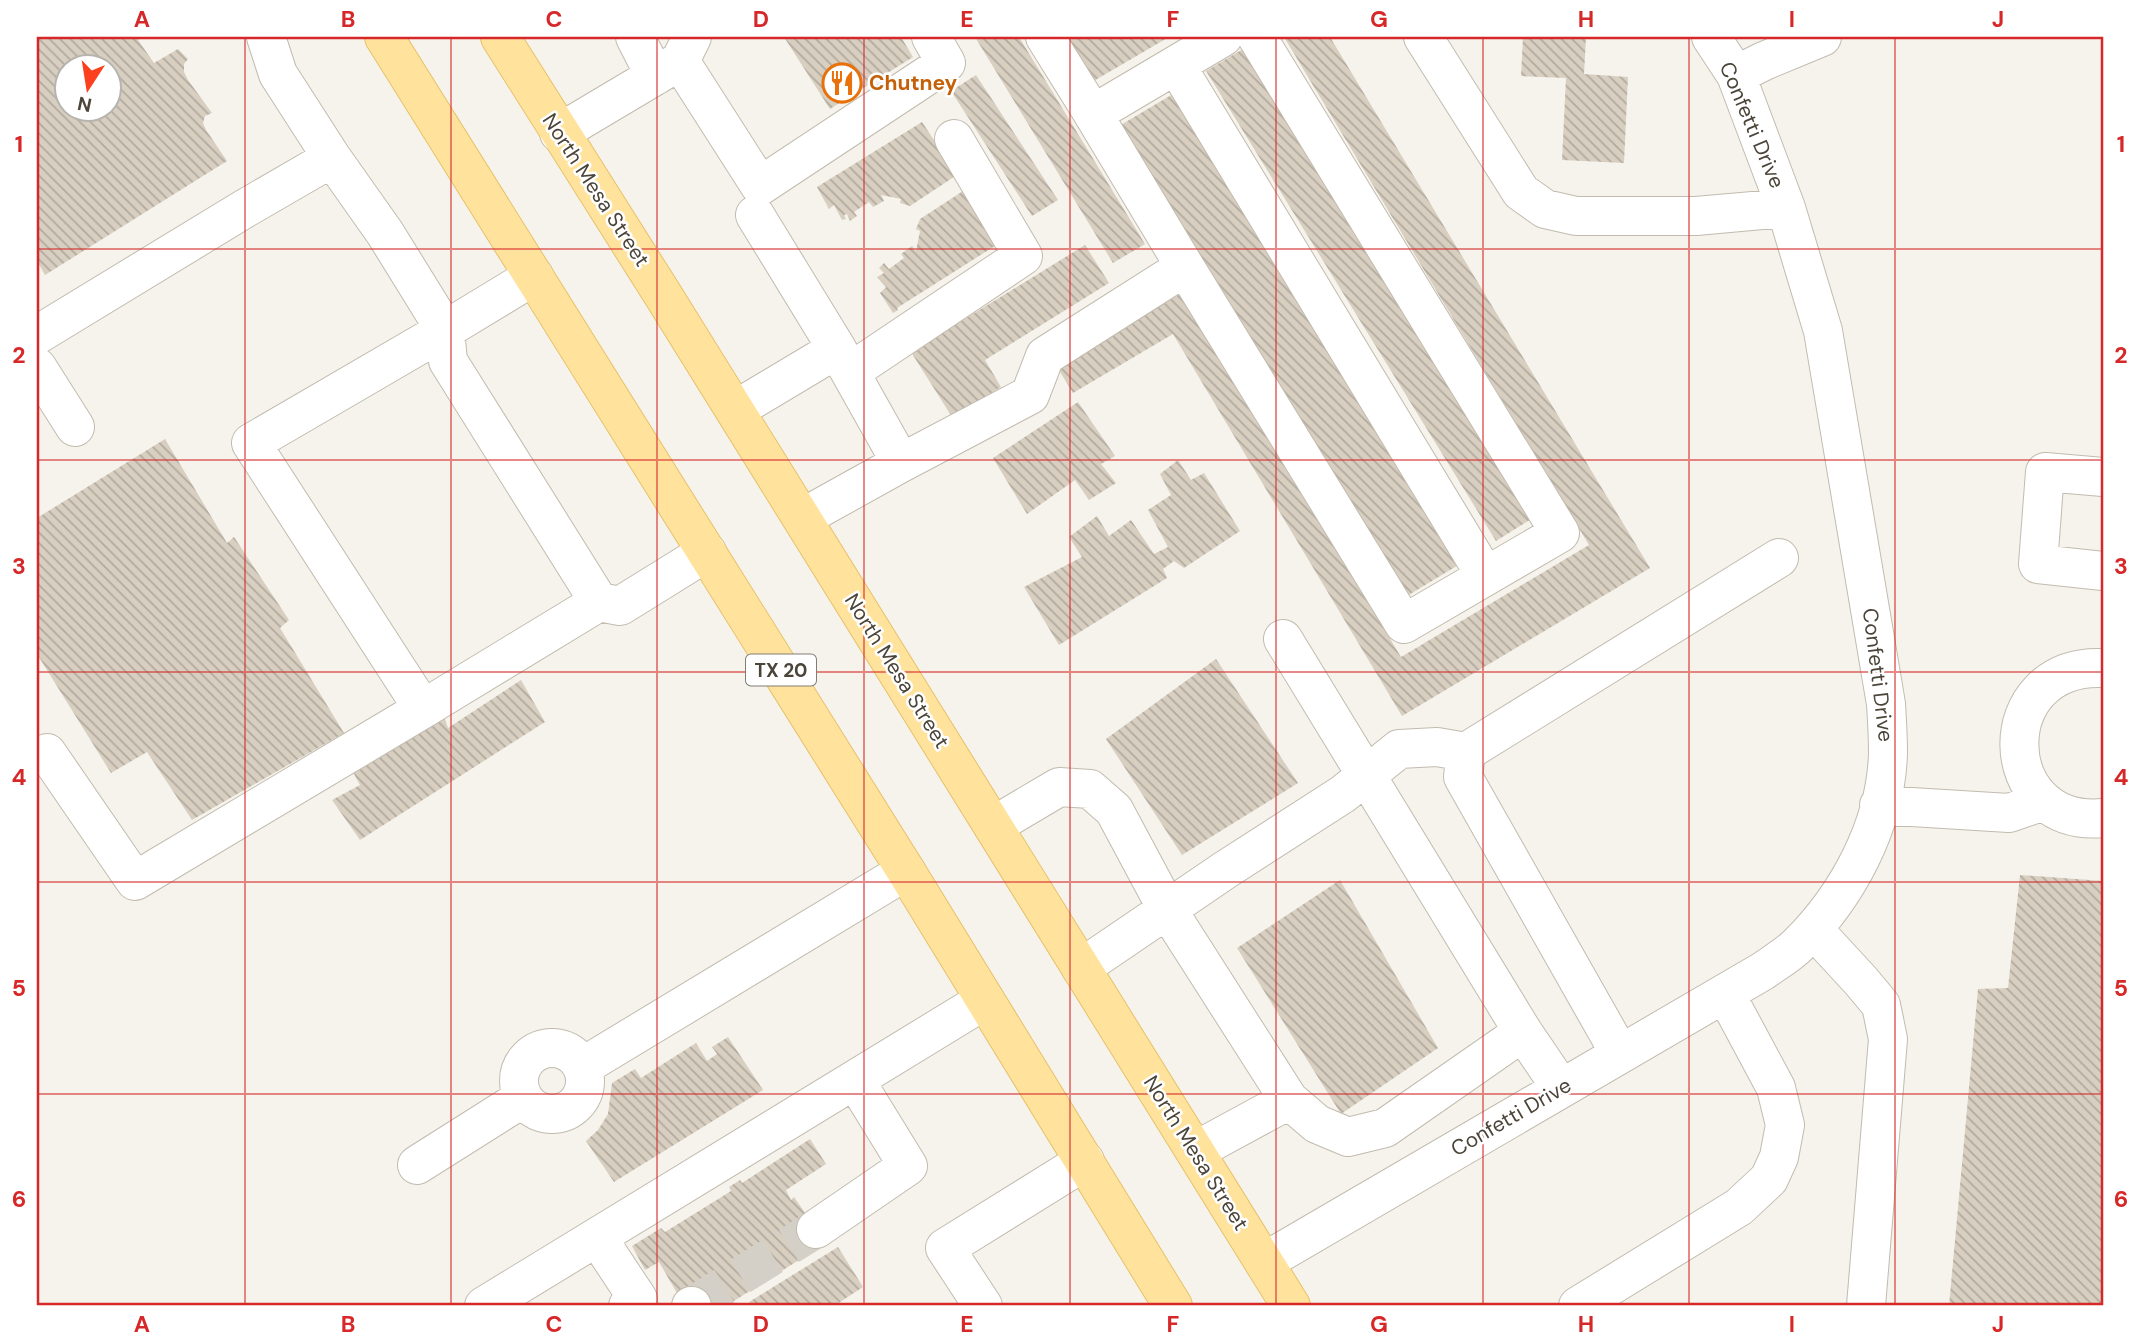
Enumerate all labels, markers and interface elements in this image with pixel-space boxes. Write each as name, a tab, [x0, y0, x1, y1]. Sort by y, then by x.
text: A	[134, 4, 150, 34]
text: B	[341, 4, 355, 34]
text: C	[546, 4, 562, 34]
text: D	[753, 4, 769, 34]
text: E	[960, 4, 974, 34]
text: F	[1167, 4, 1180, 34]
text: G	[1370, 4, 1388, 34]
text: H	[1578, 4, 1594, 34]
text: I	[1789, 4, 1795, 34]
text: J	[1992, 4, 2004, 34]
north arrow	[52, 52, 122, 122]
street label: Confetti Drive	[1713, 58, 1791, 193]
restaurant icon: Chutney	[821, 62, 863, 104]
place label: Chutney	[869, 69, 958, 97]
text: N	[75, 90, 94, 118]
street label: North Mesa Street	[536, 108, 656, 272]
text: 1	[15, 129, 23, 159]
text: 1	[2117, 129, 2125, 159]
text: 2	[12, 340, 26, 370]
text: 2	[2114, 340, 2128, 370]
text: 3	[12, 551, 26, 581]
text: 3	[2114, 551, 2128, 581]
street label: North Mesa Street	[838, 588, 956, 754]
street label: Confetti Drive	[1856, 606, 1900, 744]
road number: TX 20	[746, 654, 816, 685]
text: 4	[12, 762, 27, 792]
text: 4	[2114, 762, 2129, 792]
text: 5	[12, 973, 26, 1003]
text: 5	[2114, 973, 2128, 1003]
street label: North Mesa Street	[1137, 1070, 1255, 1236]
street label: Confetti Drive	[1446, 1071, 1576, 1163]
text: 6	[12, 1184, 26, 1214]
text: 6	[2114, 1184, 2128, 1214]
text: A	[134, 1309, 150, 1339]
text: B	[341, 1309, 355, 1339]
text: C	[546, 1309, 562, 1339]
text: D	[753, 1309, 769, 1339]
text: E	[960, 1309, 974, 1339]
text: F	[1167, 1309, 1180, 1339]
text: G	[1370, 1309, 1388, 1339]
text: H	[1578, 1309, 1594, 1339]
text: I	[1789, 1309, 1795, 1339]
text: J	[1992, 1309, 2004, 1339]

